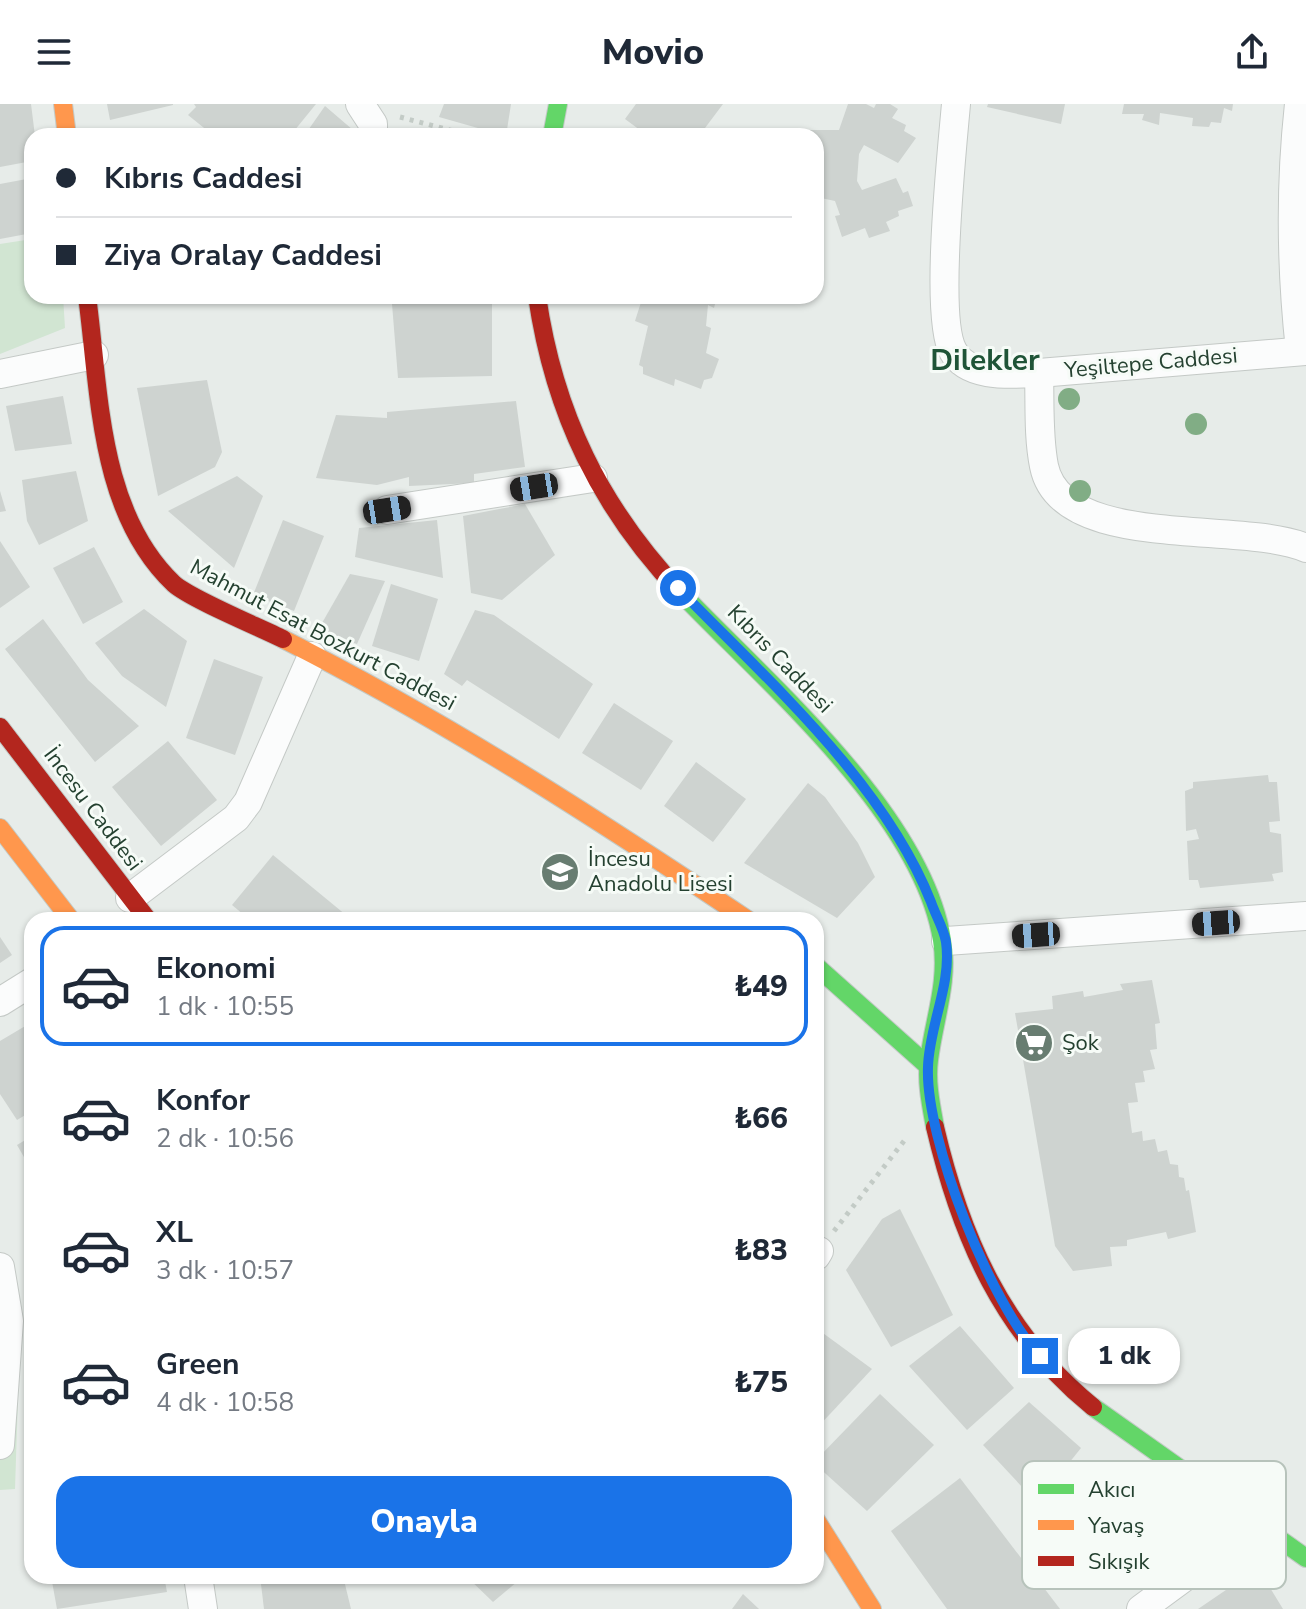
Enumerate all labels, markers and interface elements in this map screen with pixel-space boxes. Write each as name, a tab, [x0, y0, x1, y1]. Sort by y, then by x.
text: Movio	[602, 28, 704, 77]
icon: menu	[32, 30, 76, 74]
icon: share	[1230, 30, 1274, 74]
text: Kıbrıs Caddesi	[104, 158, 303, 199]
text: Ziya Oralay Caddesi	[104, 235, 382, 276]
district label: Dilekler	[930, 340, 1040, 381]
street label: Yeşiltepe Caddesi	[1062, 340, 1239, 386]
car	[508, 471, 560, 503]
car	[361, 494, 413, 526]
street label: Mahmut Esat Bozkurt Caddesi	[185, 552, 461, 718]
route start	[660, 570, 696, 606]
street label: Kıbrıs Caddesi	[721, 598, 839, 720]
street label: İncesu Caddesi	[37, 741, 149, 877]
place label: İncesu Anadolu Lisesi	[588, 844, 733, 899]
school or university icon: İncesu Anadolu Lisesi	[539, 851, 581, 893]
car	[1191, 909, 1241, 937]
car	[1011, 921, 1061, 949]
text: Ekonomi	[156, 948, 276, 989]
icon: car	[60, 950, 132, 1022]
text: ₺49	[734, 966, 788, 1007]
text: 1 dk · 10:55	[156, 989, 294, 1024]
supermarket icon: Şok	[1013, 1022, 1055, 1064]
place label: Şok	[1062, 1028, 1100, 1058]
text: Konfor	[156, 1080, 250, 1121]
icon: car	[60, 1082, 132, 1154]
text: ₺66	[734, 1098, 788, 1139]
text: 2 dk · 10:56	[156, 1121, 294, 1156]
text: XL	[156, 1212, 193, 1253]
icon: car	[60, 1214, 132, 1286]
text: ₺83	[734, 1230, 788, 1271]
text: 3 dk · 10:57	[156, 1253, 294, 1288]
callout: 1 dk	[1068, 1328, 1180, 1384]
route end	[1022, 1338, 1058, 1374]
text: 1 dk	[1097, 1338, 1151, 1373]
text: Green	[156, 1344, 240, 1385]
icon: car	[60, 1346, 132, 1418]
text: ₺75	[734, 1362, 788, 1403]
text: 4 dk · 10:58	[156, 1385, 294, 1420]
legend	[1022, 1461, 1286, 1589]
text: Akıcı	[1088, 1475, 1135, 1505]
button: Onayla	[56, 1476, 792, 1568]
text: Yavaş	[1087, 1511, 1144, 1541]
text: Sıkışık	[1088, 1547, 1150, 1577]

